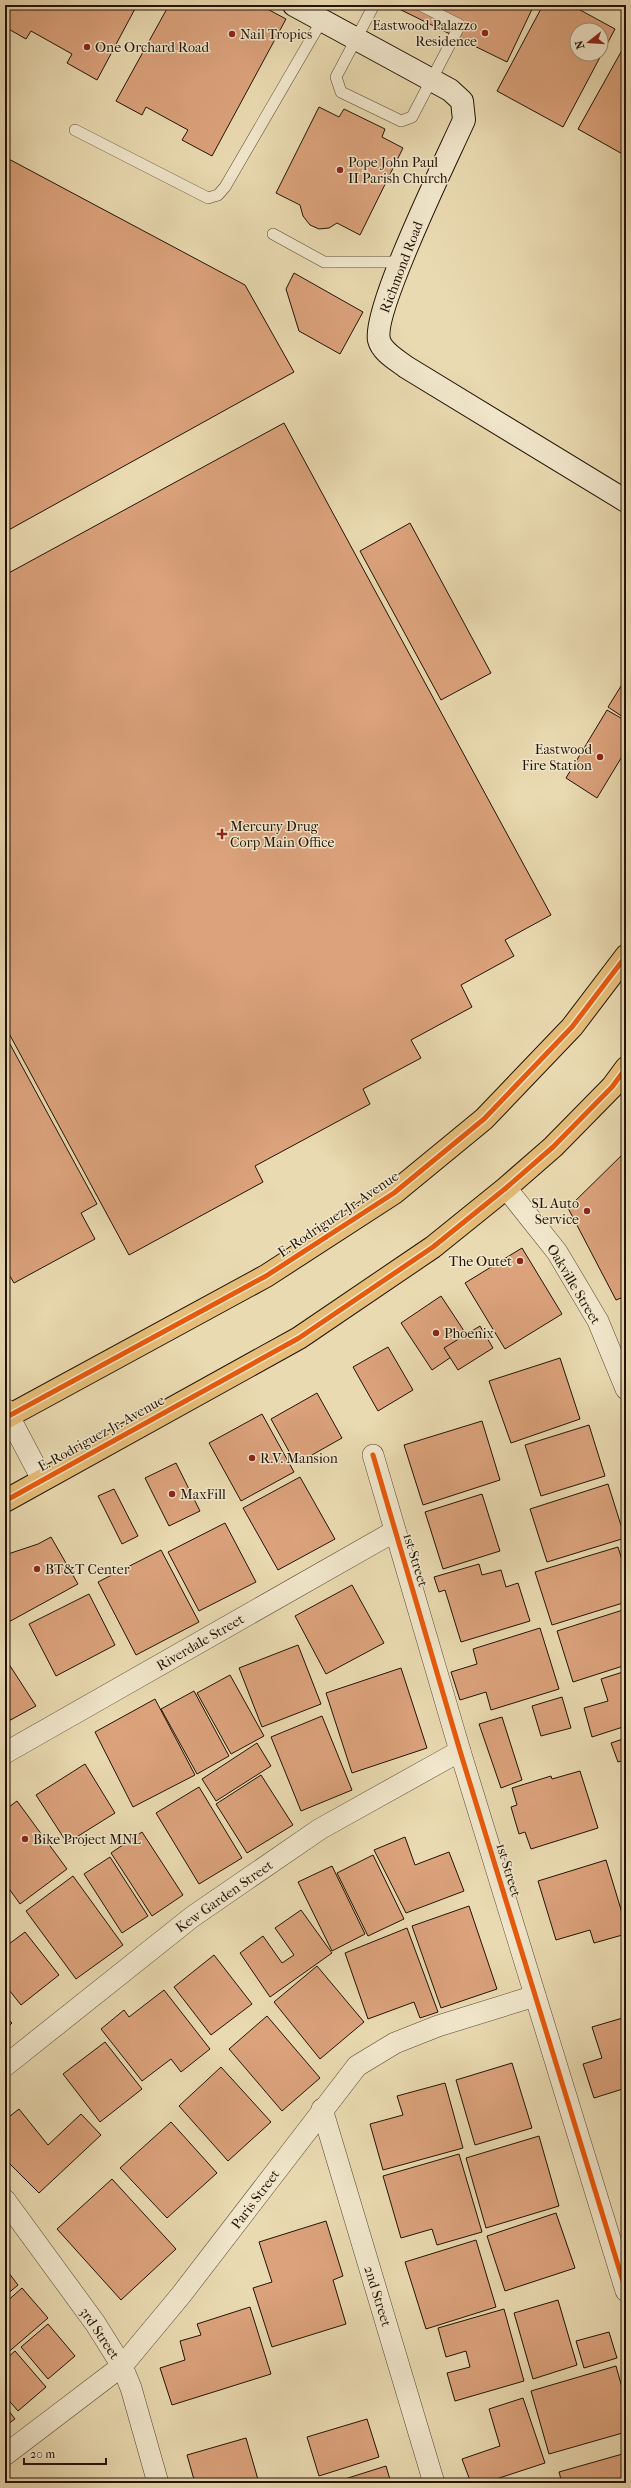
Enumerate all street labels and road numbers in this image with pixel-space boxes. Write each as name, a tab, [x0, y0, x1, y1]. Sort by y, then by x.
street label: Richmond Road	[376, 219, 427, 315]
street label: E. Rodriguez Jr. Avenue	[275, 1168, 402, 1261]
street label: Oakville Street	[543, 1241, 604, 1327]
street label: E. Rodriguez Jr. Avenue	[35, 1392, 168, 1475]
street label: 1st Street	[399, 1531, 432, 1589]
street label: Riverdale Street	[153, 1611, 247, 1674]
street label: 1st Street	[492, 1841, 525, 1899]
street label: Kew Garden Street	[172, 1856, 276, 1936]
street label: Paris Street	[228, 2166, 283, 2232]
street label: 2nd Street	[360, 2264, 395, 2329]
street label: 3rd Street	[76, 2304, 123, 2363]

